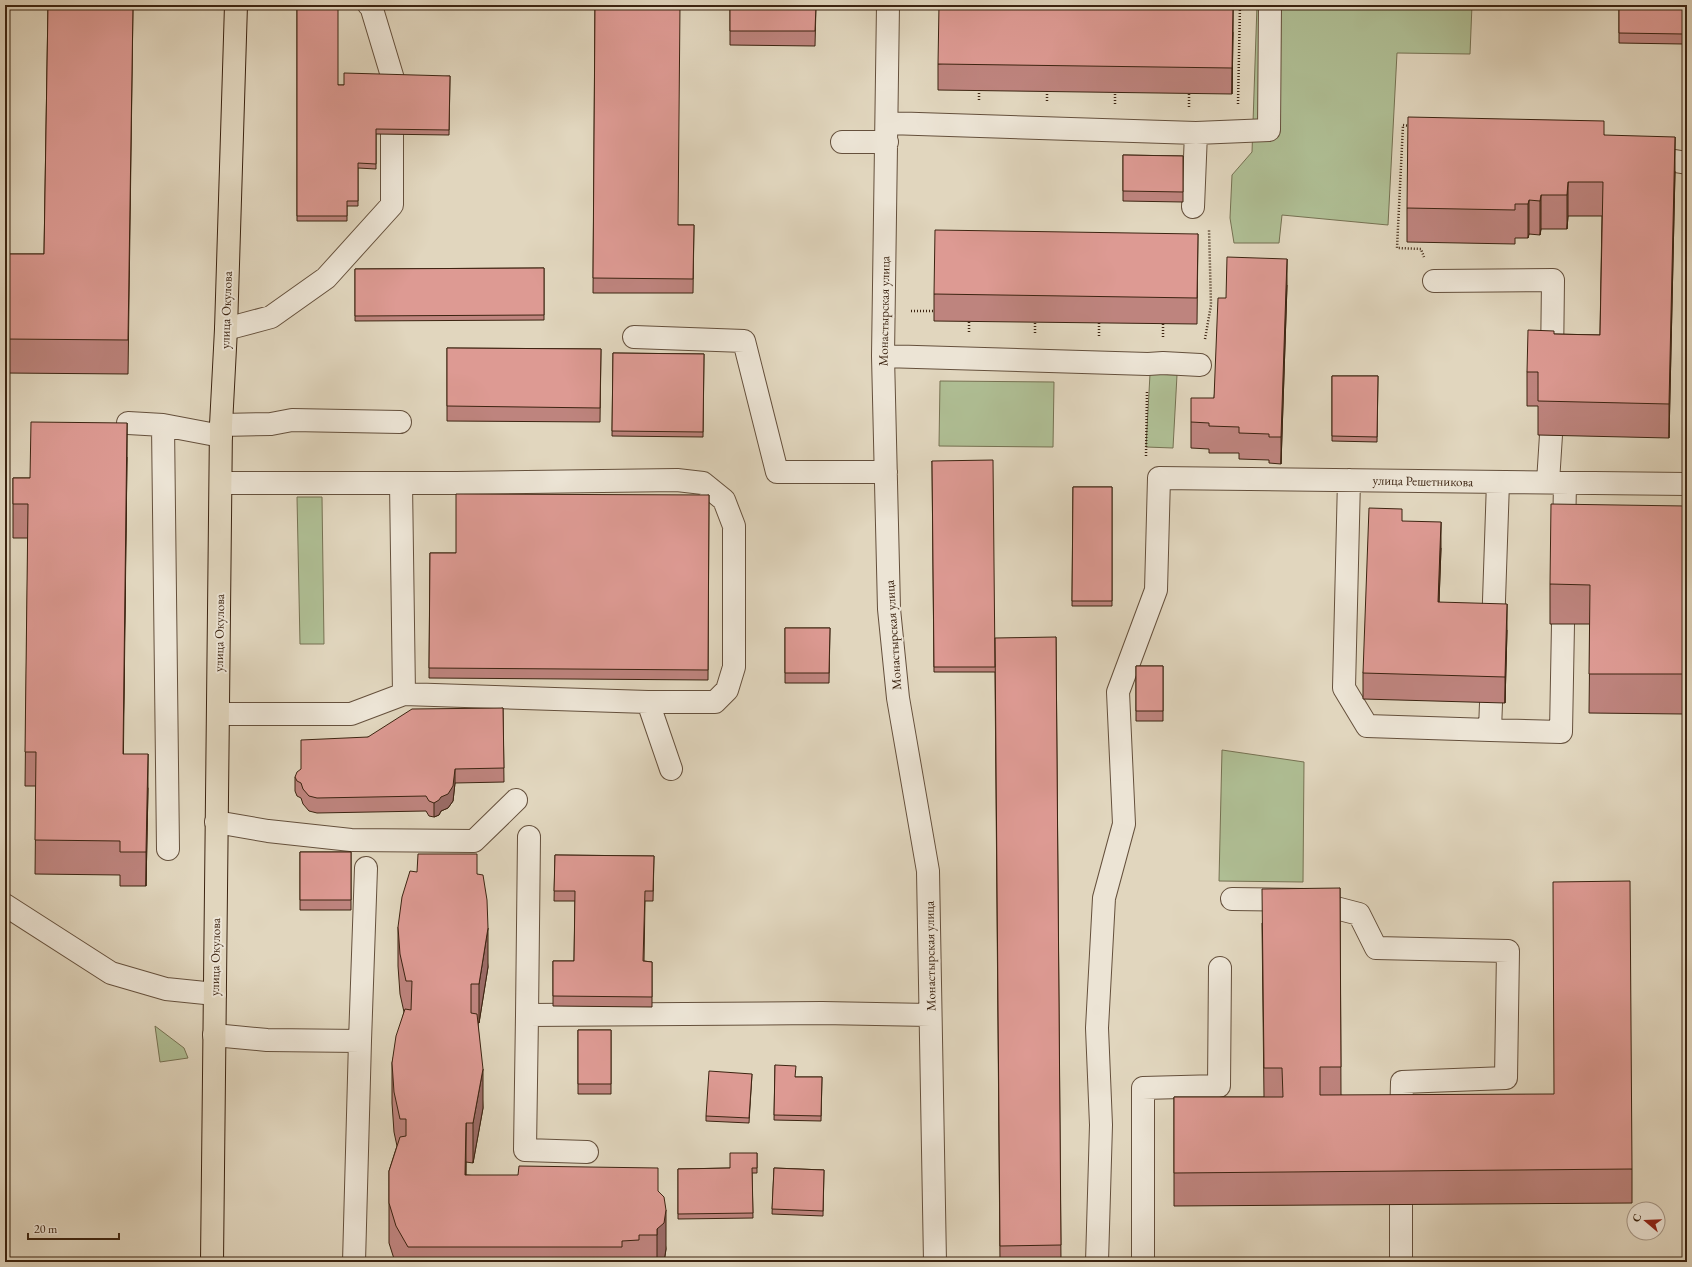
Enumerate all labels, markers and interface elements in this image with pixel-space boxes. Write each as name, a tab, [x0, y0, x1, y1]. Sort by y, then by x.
street label: Монастырская улица	[875, 255, 893, 366]
street label: улица Окулова	[216, 270, 236, 349]
street label: улица Решетникова	[1373, 472, 1474, 490]
street label: Монастырская улица	[881, 579, 905, 691]
street label: улица Окулова	[210, 593, 228, 672]
street label: Монастырская улица	[921, 900, 939, 1011]
street label: улица Окулова	[206, 917, 224, 996]
north arrow	[1626, 1201, 1666, 1241]
text: С	[1629, 1212, 1644, 1224]
scale bar	[28, 1215, 119, 1241]
text: 20 m	[34, 1221, 58, 1237]

